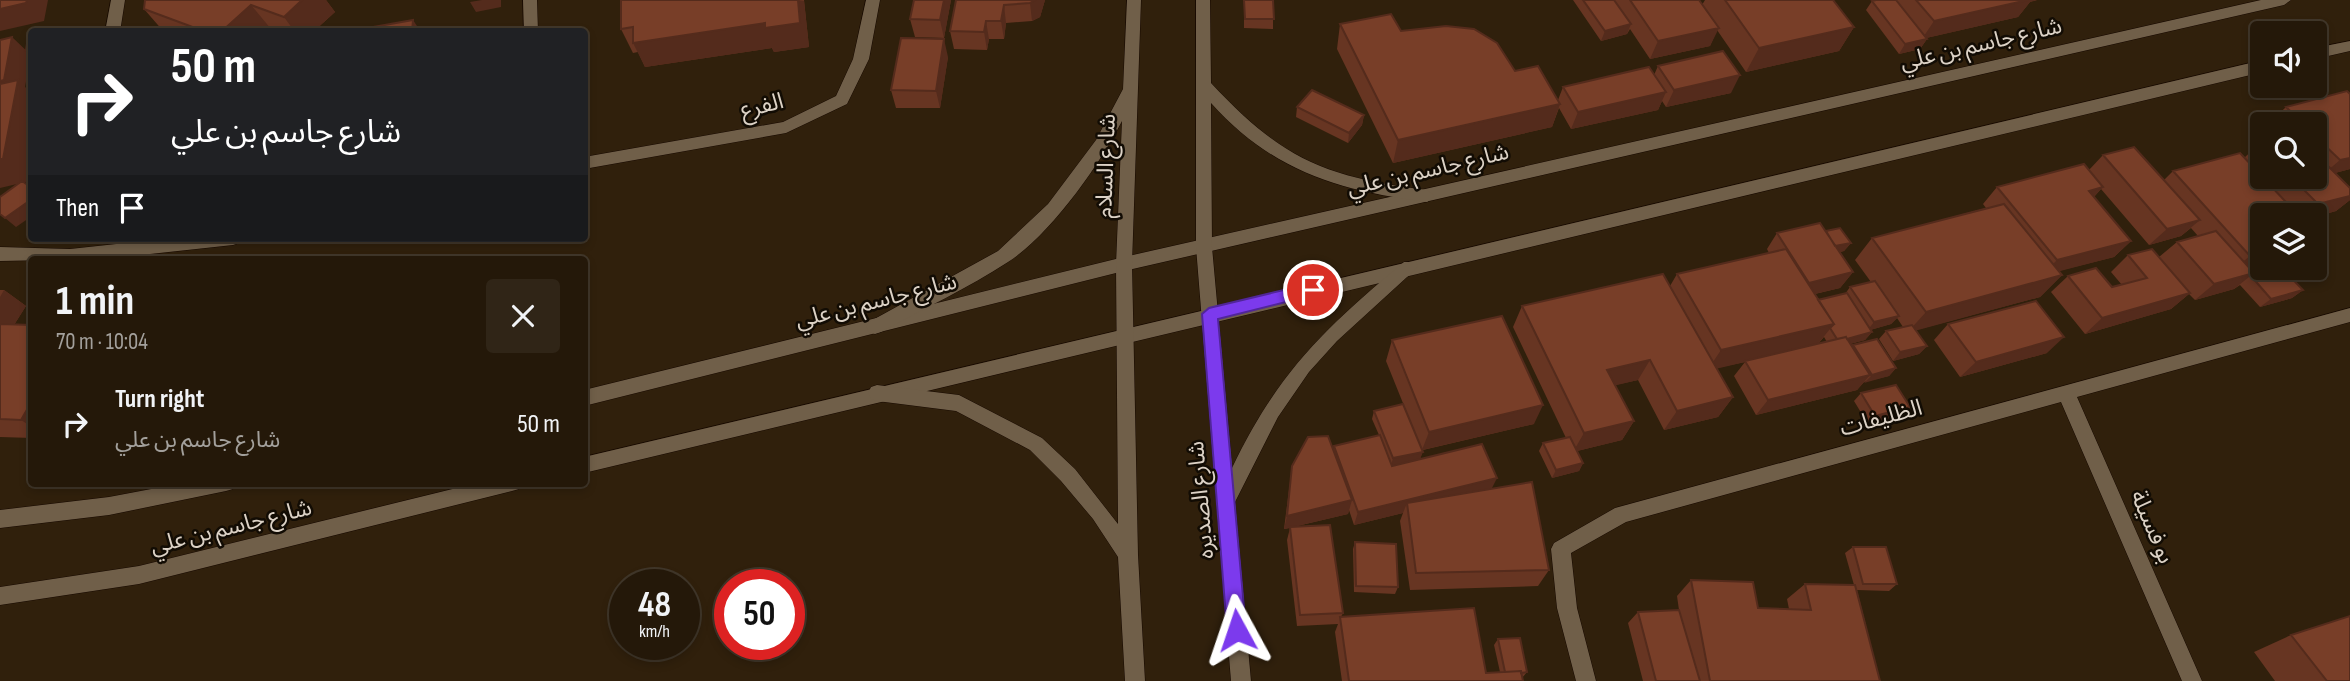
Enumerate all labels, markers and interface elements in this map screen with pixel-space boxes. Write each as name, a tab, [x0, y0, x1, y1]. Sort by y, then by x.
street label: شارع جاسم بن علي	[1897, 12, 2065, 79]
map controls	[2250, 21, 2327, 280]
button: sound	[2250, 21, 2327, 98]
text: 50 m	[171, 38, 256, 97]
icon: right	[56, 56, 147, 147]
street label: الفرع	[737, 87, 787, 127]
button: search	[2250, 112, 2327, 189]
text: شارع جاسم بن علي	[171, 113, 401, 152]
street label: شارع السلام	[1090, 113, 1125, 219]
street label: شارع جاسم بن علي	[1344, 138, 1512, 205]
icon: arrive	[113, 189, 151, 227]
text: Then	[56, 193, 99, 224]
button: layers	[2250, 203, 2327, 280]
pin	[1283, 260, 1343, 320]
street label: شارع جاسم بن علي	[792, 267, 960, 337]
icon: arrive	[1294, 271, 1332, 309]
text: 1 min	[56, 276, 134, 327]
button: close	[486, 279, 560, 353]
text: 70 m · 10:04	[56, 328, 148, 356]
text: Turn right	[115, 384, 204, 415]
street label: الظليفات	[1837, 394, 1925, 442]
icon: right	[56, 405, 94, 443]
text: 50 m	[517, 409, 560, 440]
text: شارع جاسم بن علي	[115, 426, 280, 454]
street label: شارع الصديره	[1182, 440, 1222, 560]
street label: بو فسيلة	[2124, 486, 2180, 568]
street label: شارع جاسم بن علي	[147, 493, 315, 563]
speed limit sign: 50	[714, 569, 805, 660]
text: 48	[638, 584, 671, 627]
position arrow	[1200, 593, 1274, 667]
text: km/h	[639, 621, 670, 642]

